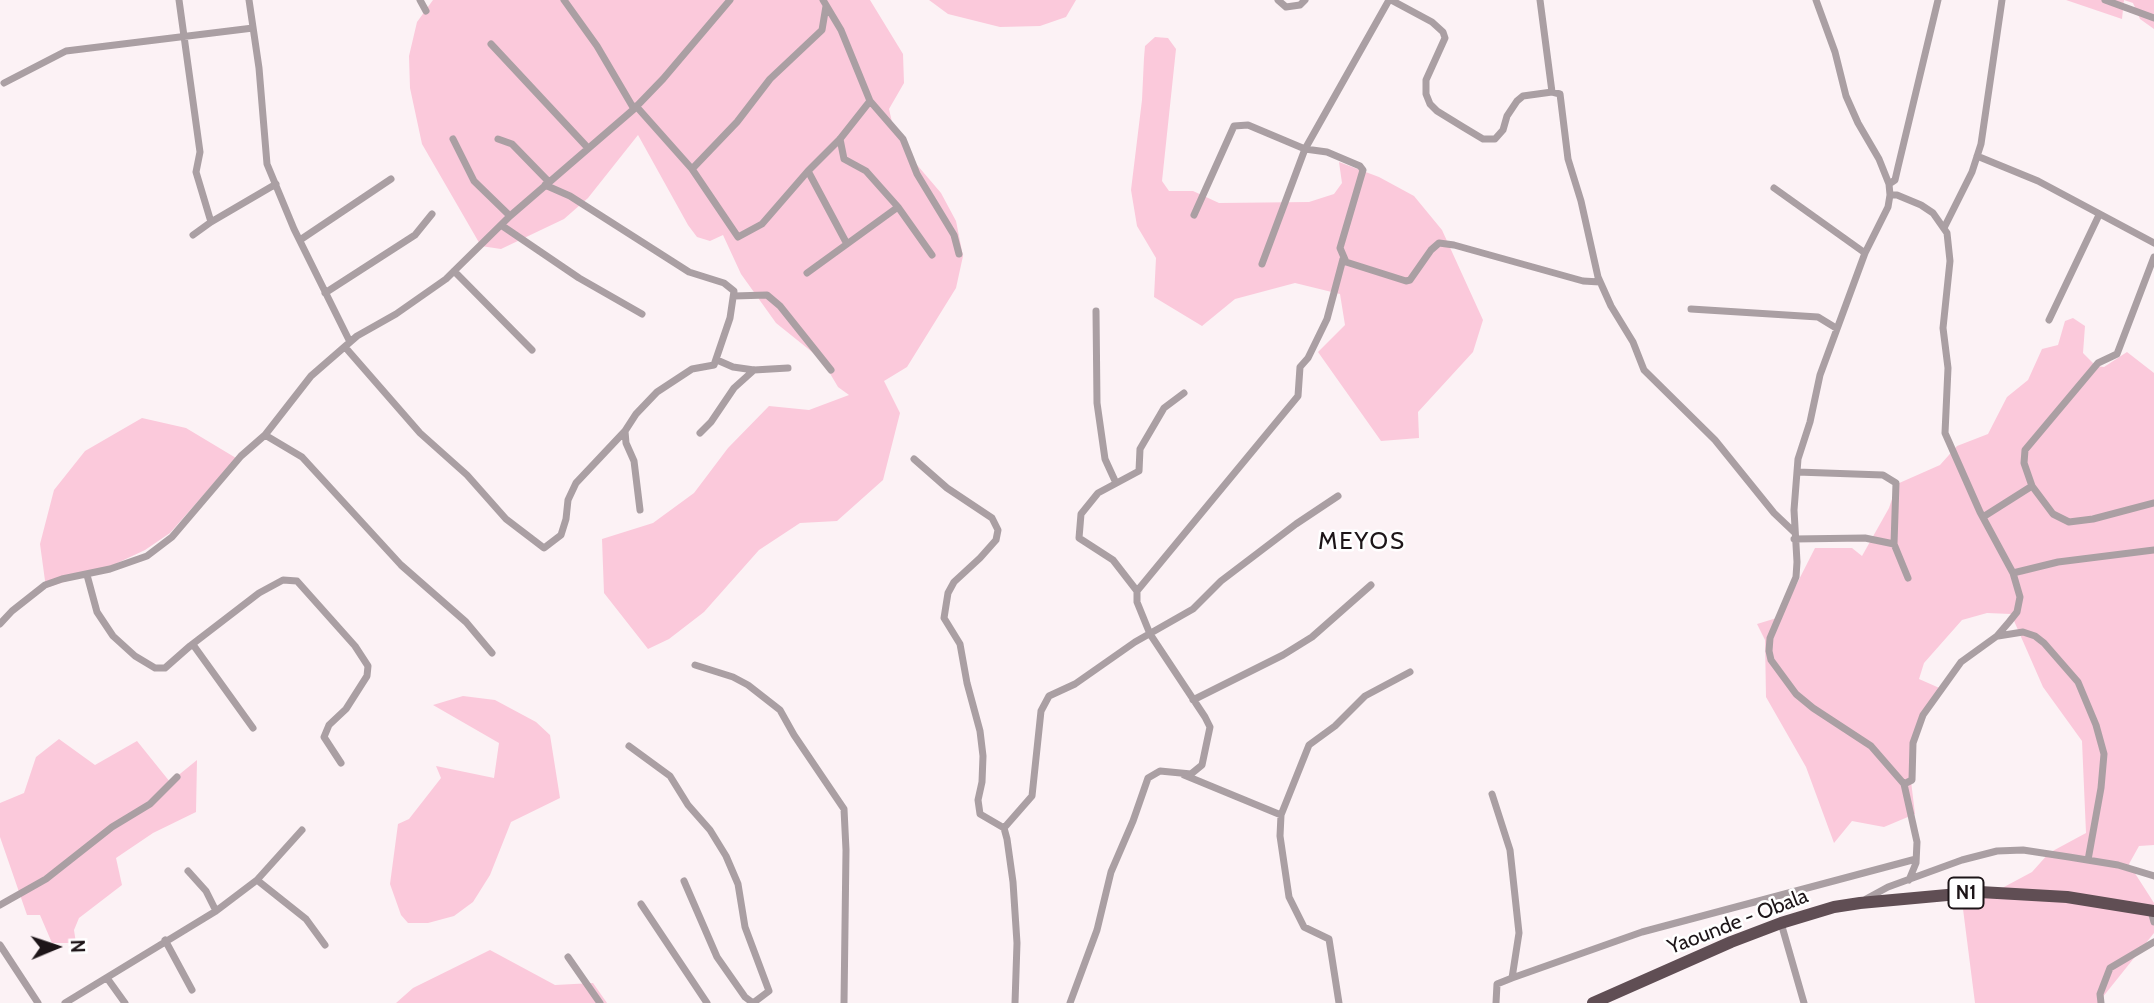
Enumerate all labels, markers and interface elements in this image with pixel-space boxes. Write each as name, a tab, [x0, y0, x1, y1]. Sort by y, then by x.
district label: MEYOS	[1319, 528, 1405, 556]
road number: N1	[1948, 878, 1983, 908]
street label: Yaounde - Obala	[1664, 884, 1812, 960]
north arrow	[21, 912, 91, 982]
text: N	[66, 939, 89, 953]

